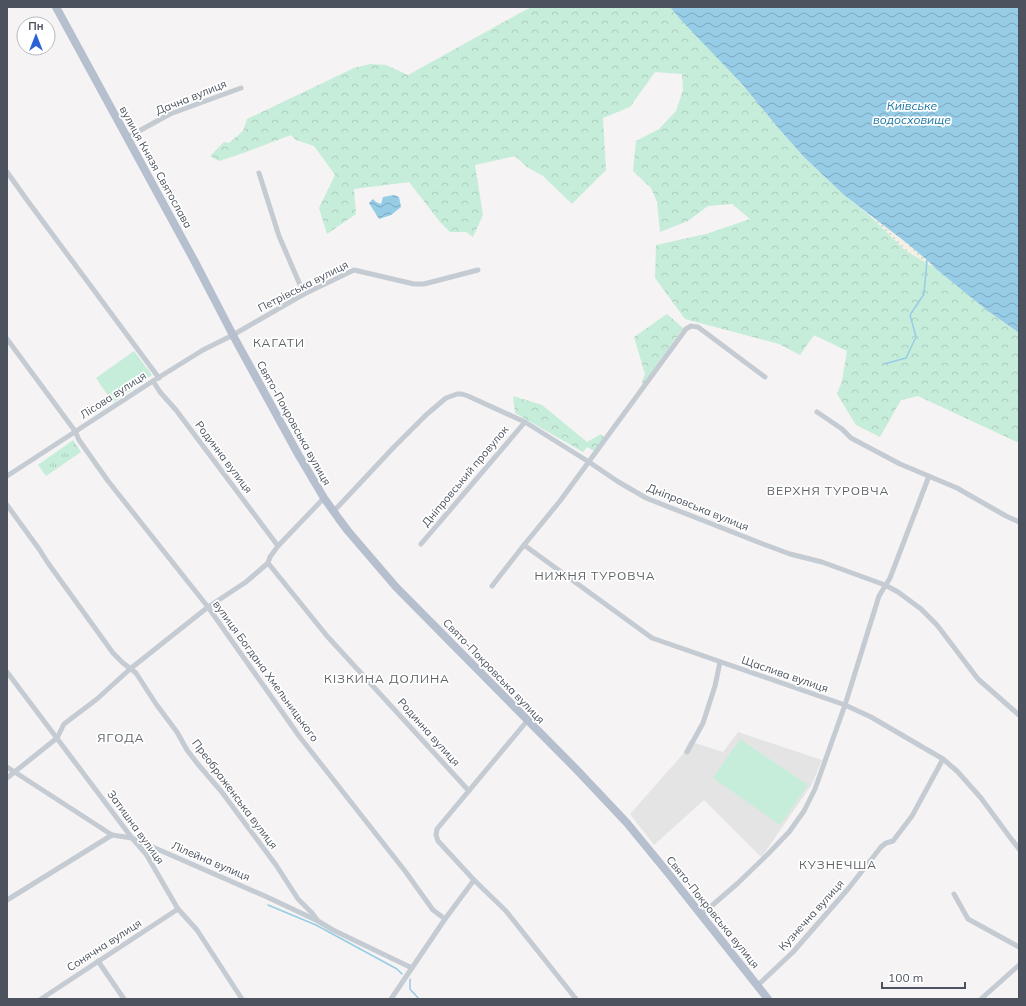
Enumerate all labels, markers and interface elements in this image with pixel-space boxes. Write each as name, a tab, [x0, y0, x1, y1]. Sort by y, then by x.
north arrow	[16, 16, 56, 56]
text: Пн	[28, 19, 44, 33]
street label: Дачна вулиця	[153, 76, 229, 118]
water label: Київське водосховище	[873, 98, 951, 127]
street label: вулиця Князя Святослава	[117, 104, 195, 230]
street label: Петрівська вулиця	[255, 257, 351, 315]
district label: КАГАТИ	[253, 335, 305, 350]
street label: Свято-Покровська вулиця	[254, 358, 334, 488]
street label: Лісова вулиця	[77, 368, 149, 422]
street label: Родинна вулиця	[192, 418, 256, 496]
street label: Дніпровський провулок	[419, 423, 511, 529]
street label: Дніпровська вулиця	[645, 480, 751, 534]
district label: ВЕРХНЯ ТУРОВЧА	[767, 483, 889, 498]
district label: НИЖНЯ ТУРОВЧА	[534, 568, 656, 583]
street label: вулиця Богдана Хмельницького	[210, 598, 322, 744]
street label: Свято-Покровська вулиця	[440, 616, 548, 726]
street label: Щаслива вулиця	[740, 653, 830, 695]
district label: КІЗКИНА ДОЛИНА	[324, 671, 450, 686]
street label: Родинна вулиця	[395, 695, 463, 769]
district label: ЯГОДА	[97, 730, 145, 745]
street label: Преображенська вулиця	[189, 736, 281, 852]
street label: Затишна вулиця	[104, 787, 168, 867]
street label: Лілейна вулиця	[170, 838, 252, 884]
street label: Свято-Покровська вулиця	[663, 853, 763, 971]
district label: КУЗНЕЧША	[799, 857, 877, 872]
street label: Кузнечна вулиця	[775, 876, 847, 954]
street label: Сонячна вулиця	[64, 916, 144, 974]
scale bar	[882, 964, 965, 990]
text: 100 m	[888, 970, 923, 985]

